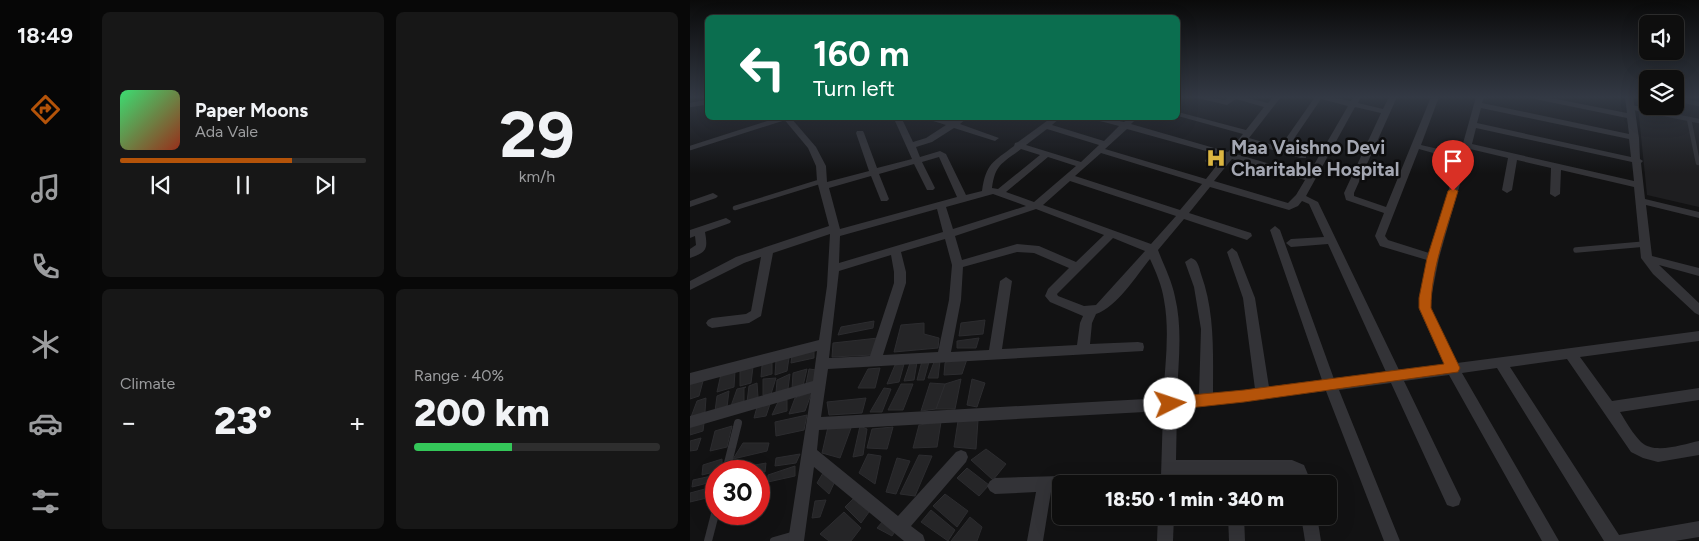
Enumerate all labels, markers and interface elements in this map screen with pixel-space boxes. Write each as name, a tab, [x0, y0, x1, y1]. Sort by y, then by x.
map controls	[1639, 15, 1684, 115]
button: sound	[1639, 15, 1684, 60]
text: 18:49	[17, 22, 73, 49]
text: 160 m	[813, 33, 910, 75]
icon: left	[730, 35, 795, 100]
button: layers	[1639, 70, 1684, 115]
text: Turn left	[813, 75, 895, 102]
icon: directions	[28, 92, 63, 127]
text: 29	[499, 95, 575, 173]
text: Paper Moons	[195, 99, 308, 122]
text: Ada Vale	[195, 122, 258, 141]
place label: Maa Vaishno Devi Charitable Hospital	[1231, 136, 1399, 181]
pin	[1432, 140, 1474, 191]
hospital icon: Maa Vaishno Devi Charitable Hospital	[1205, 147, 1227, 169]
icon: arrive	[1439, 147, 1467, 175]
text: km/h	[519, 167, 555, 186]
icon: music	[28, 171, 63, 206]
icon: previous	[147, 171, 175, 199]
icon: pause	[229, 171, 257, 199]
icon: next	[311, 171, 339, 199]
icon: phone	[28, 249, 63, 284]
icon: climate	[28, 327, 63, 362]
text: Range · 40%	[414, 366, 504, 385]
text: Climate	[120, 374, 175, 393]
position arrow	[1143, 377, 1195, 429]
text: 200 km	[414, 390, 550, 436]
text: 23°	[214, 398, 272, 444]
text: −	[120, 405, 137, 439]
text: +	[349, 405, 366, 439]
icon: car	[28, 406, 63, 441]
speed limit sign: 30	[705, 460, 770, 525]
icon: filters	[28, 484, 63, 519]
text: 18:50 · 1 min · 340 m	[1105, 488, 1284, 511]

